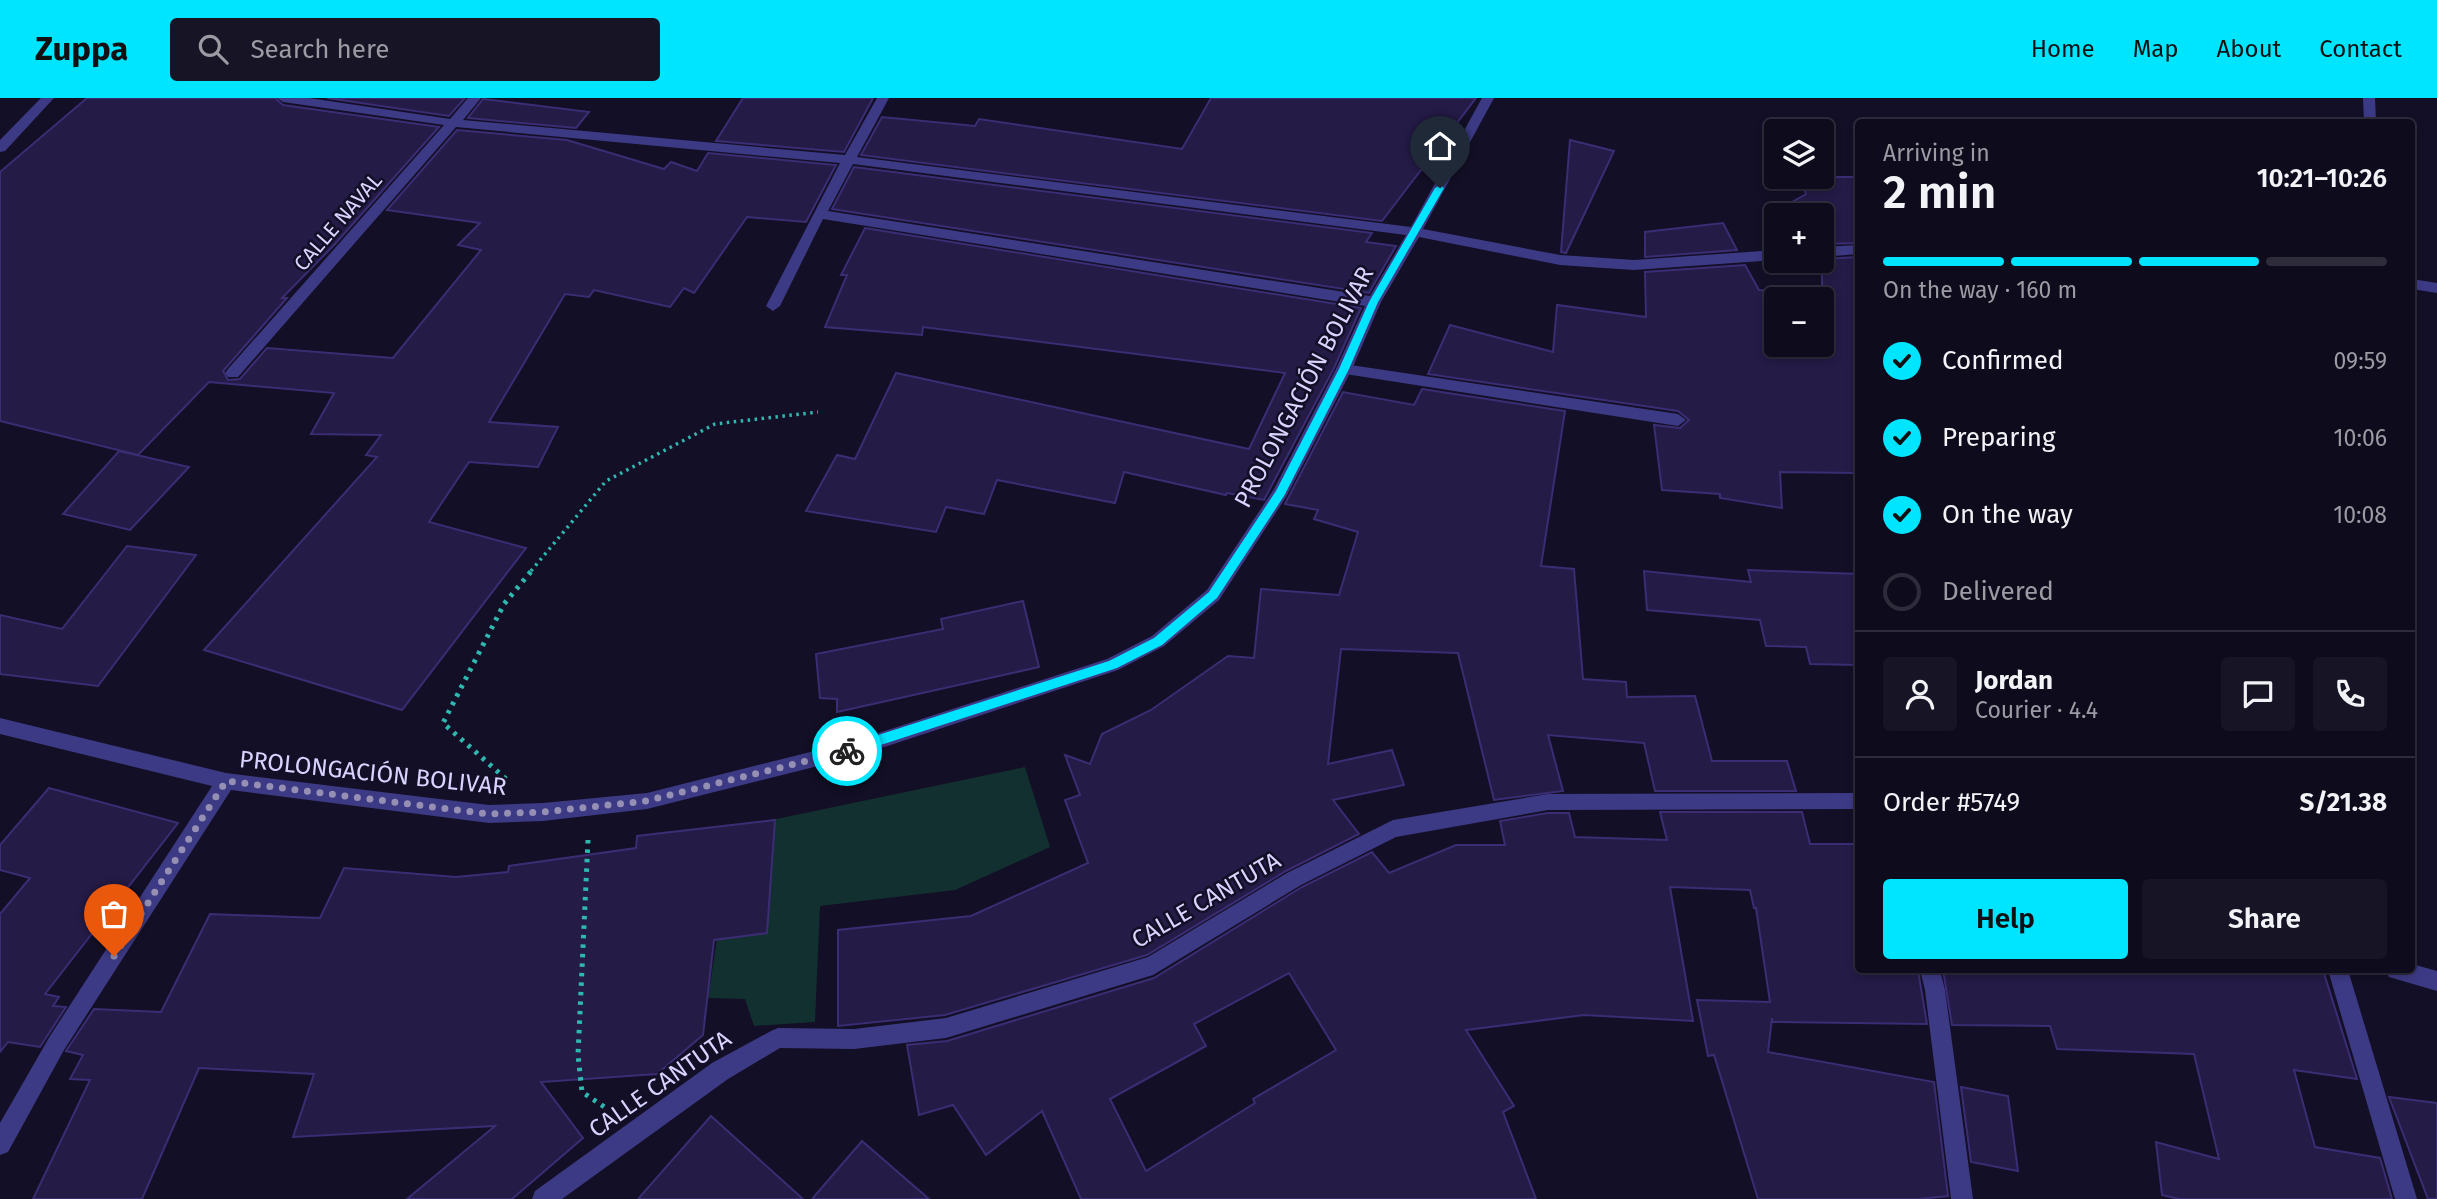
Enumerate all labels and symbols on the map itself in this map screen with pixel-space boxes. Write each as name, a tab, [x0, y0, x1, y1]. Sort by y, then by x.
pin	[1410, 116, 1470, 188]
street label: CALLE NAVAL	[288, 167, 388, 276]
street label: PROLONGACIÓN BOLIVAR	[1228, 261, 1379, 512]
courier	[812, 716, 882, 786]
street label: PROLONGACIÓN BOLIVAR	[238, 744, 508, 801]
street label: CALLE CANTUTA	[1127, 846, 1286, 954]
pin	[84, 884, 144, 956]
street label: CALLE CANTUTA	[584, 1024, 737, 1143]

